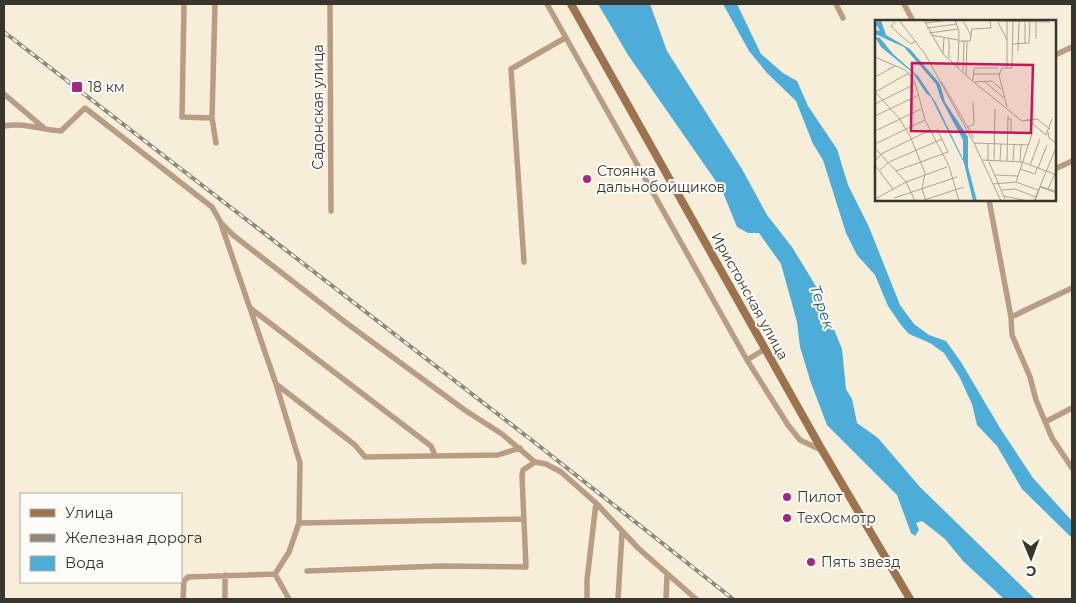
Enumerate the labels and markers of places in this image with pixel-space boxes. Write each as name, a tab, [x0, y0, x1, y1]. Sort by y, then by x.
place label: 18 км	[88, 78, 125, 96]
marker: 18 км	[70, 80, 84, 94]
place label: Стоянка дальнобойщиков	[597, 162, 725, 196]
marker: Стоянка дальнобойщиков	[581, 173, 593, 185]
place label: Пилот	[797, 488, 843, 506]
marker: Пилот	[781, 491, 793, 503]
place label: ТехОсмотр	[797, 509, 876, 527]
marker: ТехОсмотр	[781, 512, 793, 524]
place label: Пять звезд	[821, 553, 900, 571]
marker: Пять звезд	[805, 556, 817, 568]

